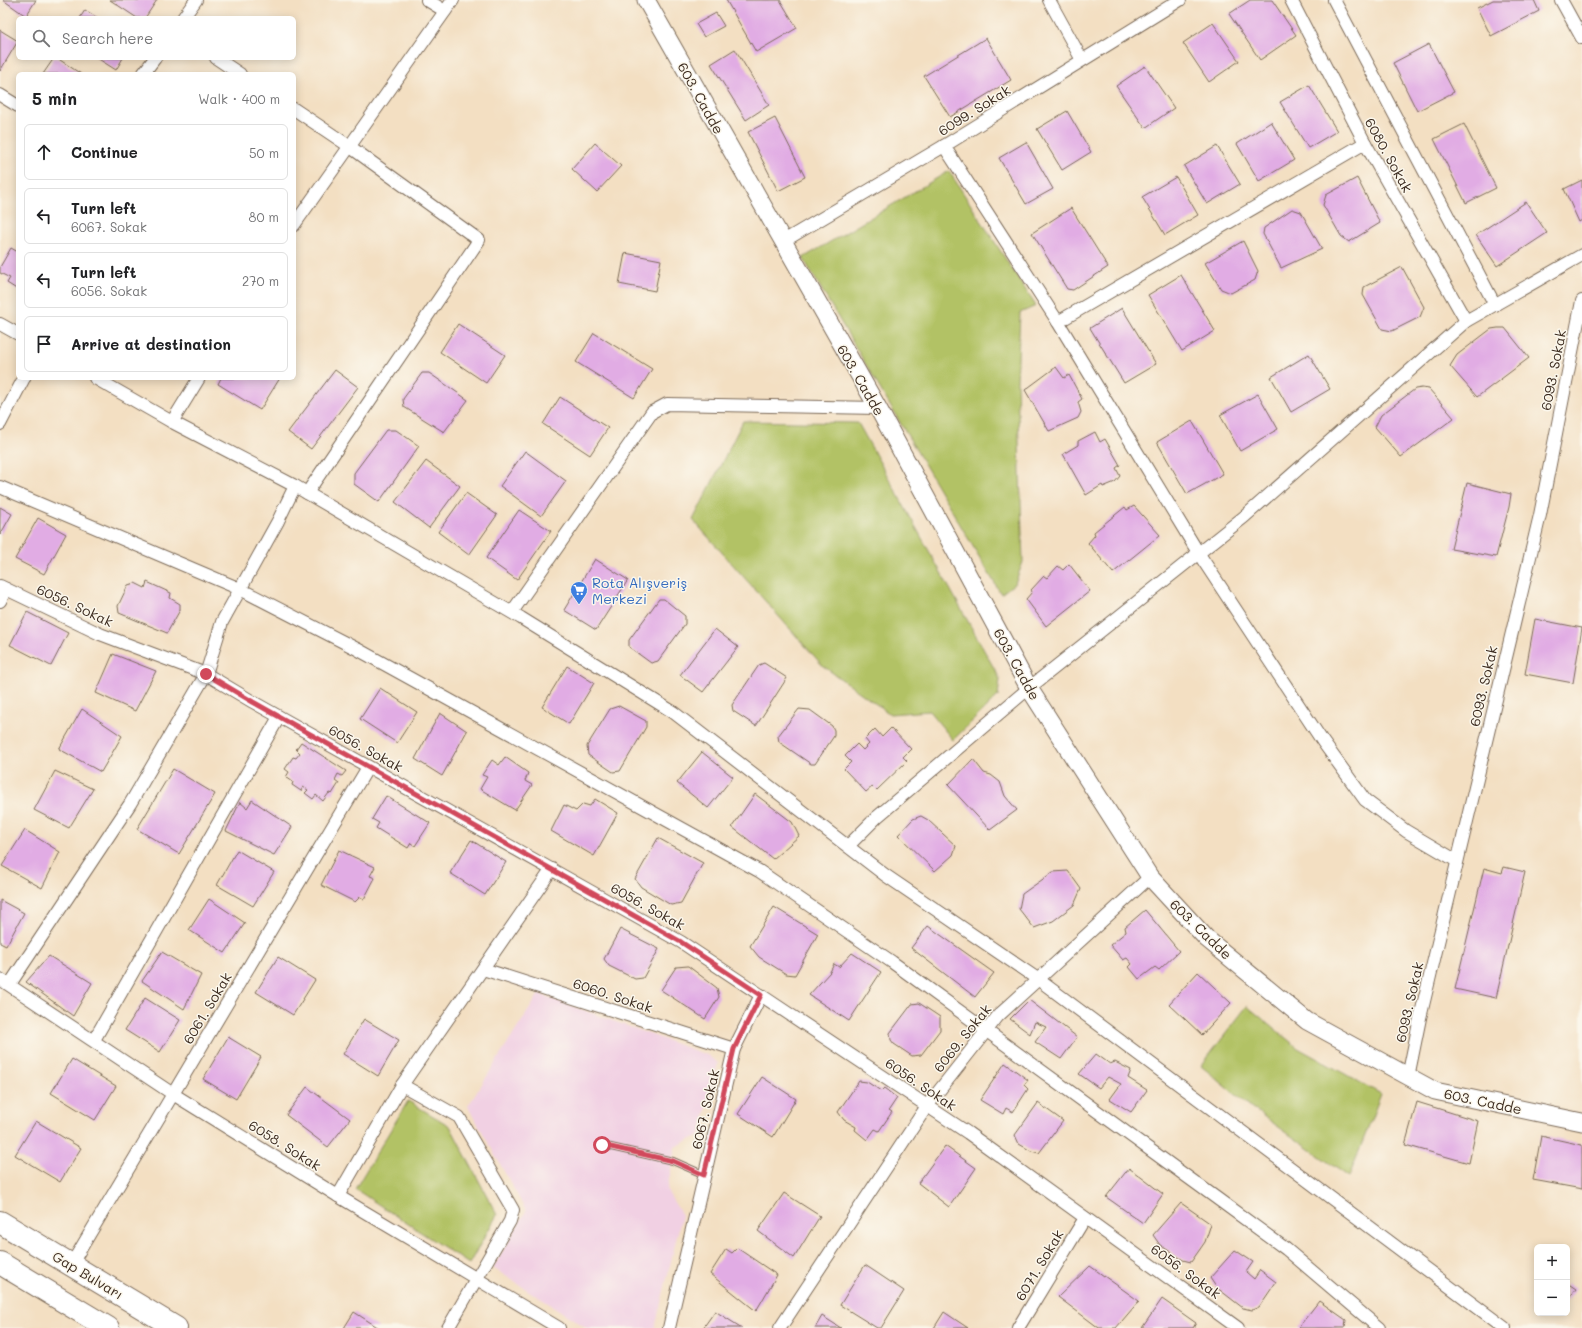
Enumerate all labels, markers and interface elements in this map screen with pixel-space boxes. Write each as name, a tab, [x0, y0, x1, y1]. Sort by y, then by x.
search box	[16, 16, 296, 60]
icon: search	[30, 27, 52, 49]
text: Search here	[62, 28, 153, 48]
street label: 603. Cadde	[674, 59, 728, 137]
street label: 6099. Sokak	[934, 80, 1014, 140]
text: 5 min	[32, 87, 77, 109]
text: Walk · 400 m	[198, 90, 280, 107]
street label: 6080. Sokak	[1361, 114, 1417, 196]
icon: ahead	[33, 141, 55, 163]
text: Continue	[71, 142, 138, 162]
text: 50 m	[249, 144, 279, 161]
text: Turn left	[71, 198, 136, 218]
icon: left	[33, 205, 55, 227]
text: 80 m	[249, 208, 279, 225]
text: 6067. Sokak	[71, 218, 147, 235]
text: Turn left	[71, 262, 136, 282]
icon: left	[33, 269, 55, 291]
text: 270 m	[242, 272, 279, 289]
text: 6056. Sokak	[71, 282, 147, 299]
street label: 6093. Sokak	[1536, 328, 1570, 412]
icon: arrive	[33, 333, 55, 355]
text: Arrive at destination	[71, 334, 231, 354]
street label: 603. Cadde	[833, 341, 889, 419]
place label: Rota Alışveriş Merkezi	[592, 573, 687, 608]
street label: 6056. Sokak	[34, 579, 116, 631]
supermarket icon: Rota Alışveriş Merkezi	[569, 580, 589, 605]
street label: 603. Cadde	[990, 625, 1044, 703]
street label: 6093. Sokak	[1465, 644, 1501, 728]
route end	[197, 665, 215, 683]
street label: 6056. Sokak	[325, 720, 407, 776]
street label: 6056. Sokak	[607, 878, 689, 934]
street label: 603. Cadde	[1166, 895, 1236, 963]
street label: 6093. Sokak	[1391, 960, 1427, 1044]
street label: 6061. Sokak	[178, 969, 236, 1047]
street label: 6060. Sokak	[571, 973, 655, 1017]
street label: 6069. Sokak	[929, 1000, 995, 1076]
street label: 6056. Sokak	[882, 1053, 960, 1115]
street label: 6067. Sokak	[687, 1067, 723, 1151]
street label: 603. Cadde	[1442, 1083, 1524, 1119]
street label: 6058. Sokak	[245, 1115, 325, 1175]
route start	[593, 1136, 611, 1154]
street label: 6071. Sokak	[1010, 1226, 1068, 1304]
street label: 6056. Sokak	[1147, 1239, 1225, 1303]
map controls	[1534, 1244, 1570, 1316]
button: +	[1534, 1244, 1570, 1280]
street label: Gap Bulvarı	[49, 1246, 127, 1304]
button: −	[1534, 1280, 1570, 1316]

